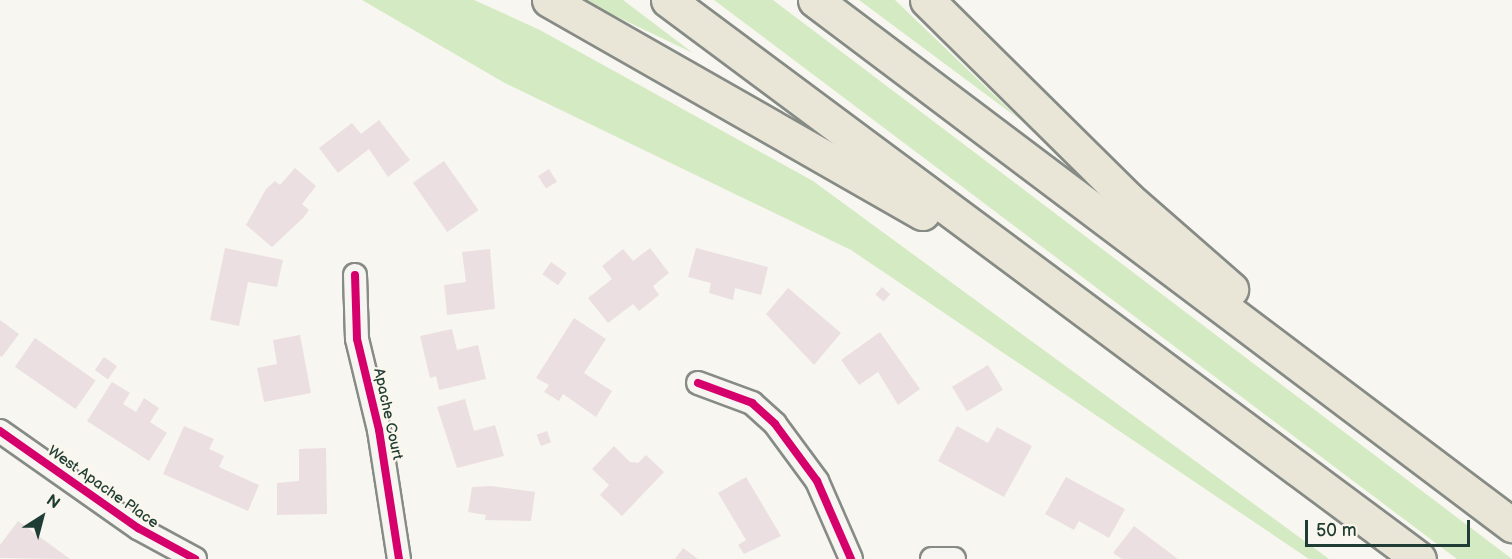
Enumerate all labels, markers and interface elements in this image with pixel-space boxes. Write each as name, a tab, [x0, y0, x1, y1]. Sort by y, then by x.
street label: Apache Court	[370, 367, 406, 461]
street label: West Apache Place	[44, 442, 162, 532]
north arrow	[12, 487, 72, 547]
text: N	[42, 491, 63, 513]
scale bar	[1308, 508, 1473, 546]
text: 50 m	[1316, 520, 1357, 541]

